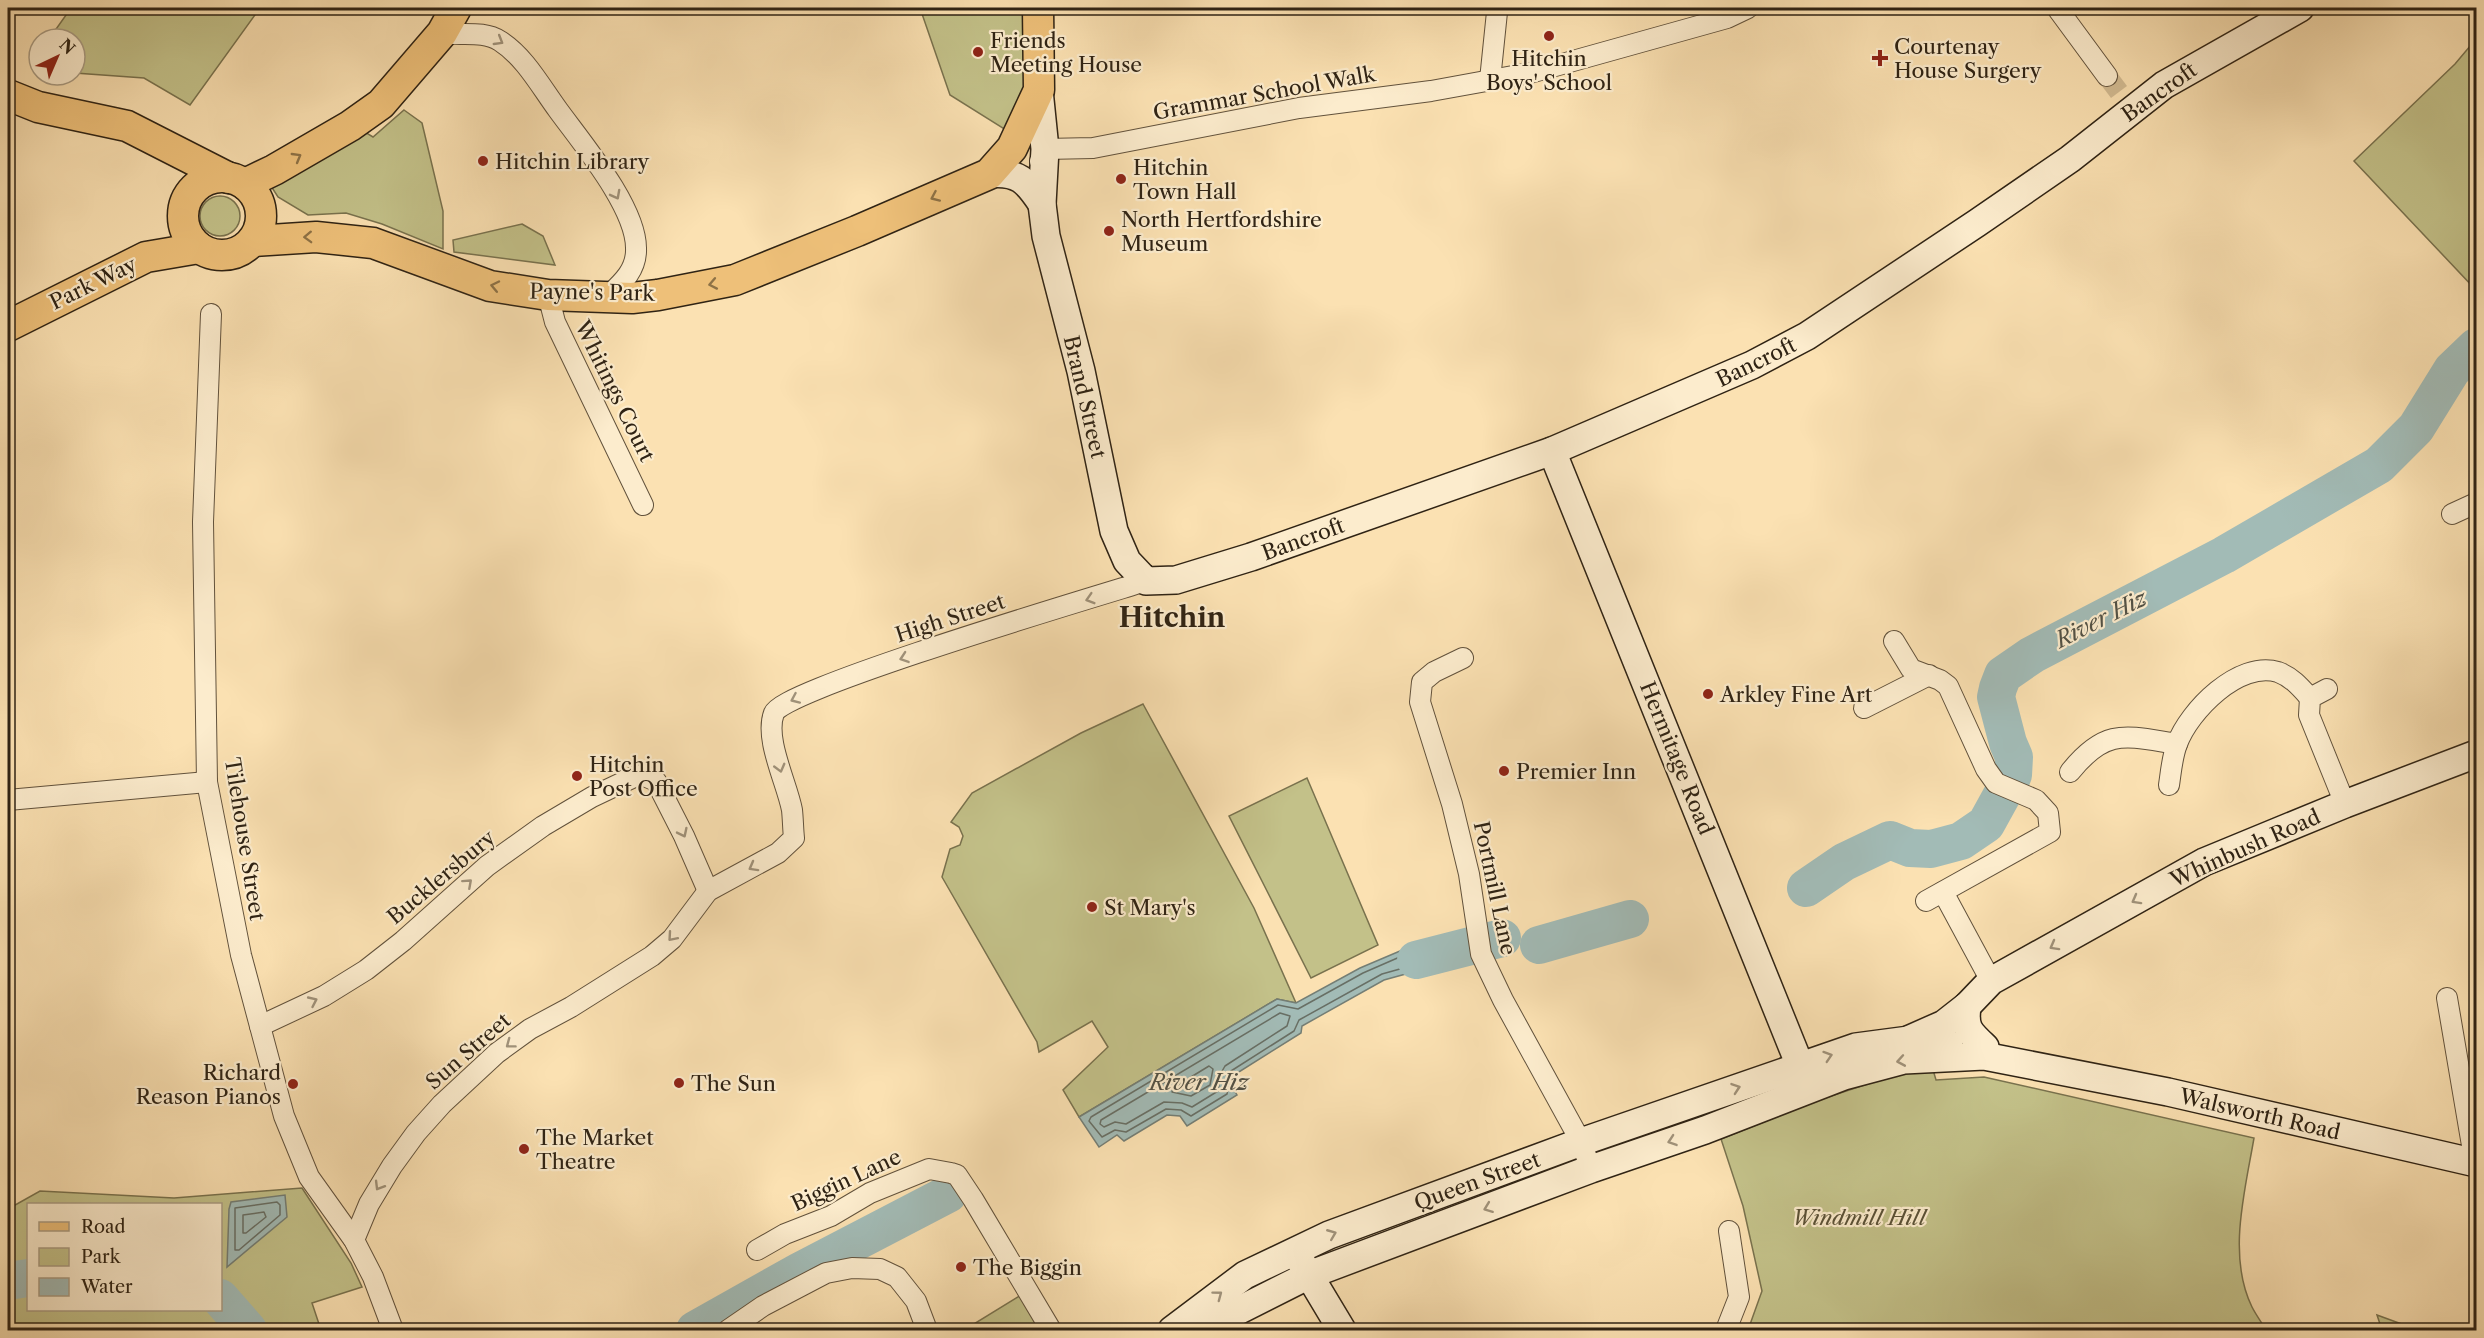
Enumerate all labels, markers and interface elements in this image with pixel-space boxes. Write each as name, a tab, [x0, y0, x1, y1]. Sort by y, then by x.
north arrow	[27, 27, 87, 87]
place label: Friends Meeting House	[990, 28, 1142, 77]
marker: Hitchin Boys' School	[1542, 29, 1556, 43]
one-way arrow	[492, 33, 503, 44]
text: N	[55, 34, 79, 58]
place label: Courtenay House Surgery	[1894, 34, 2042, 83]
marker: Friends Meeting House	[971, 45, 985, 59]
place label: Hitchin Boys' School	[1486, 46, 1612, 95]
marker: Courtenay House Surgery	[1871, 49, 1889, 67]
street label: Bancroft	[2117, 57, 2202, 127]
street label: Grammar School Walk	[1151, 61, 1378, 125]
place label: Hitchin Library	[495, 149, 650, 174]
one-way arrow	[291, 153, 301, 164]
marker: Hitchin Library	[476, 154, 490, 168]
place label: Hitchin Town Hall	[1133, 155, 1236, 204]
marker: Hitchin Town Hall	[1114, 172, 1128, 186]
one-way arrow	[609, 189, 620, 199]
one-way arrow	[931, 190, 942, 202]
place label: North Hertfordshire Museum	[1121, 207, 1322, 256]
marker: North Hertfordshire Museum	[1102, 224, 1116, 238]
one-way arrow	[304, 231, 313, 244]
street label: Park Way	[46, 251, 141, 315]
one-way arrow	[708, 277, 718, 290]
street label: Payne's Park	[529, 278, 656, 306]
one-way arrow	[490, 281, 500, 294]
street label: Whitings Court	[570, 315, 660, 466]
street label: Bancroft	[1712, 332, 1800, 392]
street label: Brand Street	[1059, 333, 1111, 461]
street label: Bancroft	[1258, 512, 1348, 565]
water label: River Hiz	[2049, 584, 2152, 654]
street label: High Street	[892, 588, 1008, 647]
one-way arrow	[1085, 592, 1096, 604]
district label: Hitchin	[1119, 601, 1226, 634]
one-way arrow	[899, 651, 910, 664]
street label: Hermitage Road	[1635, 678, 1719, 838]
place label: Arkley Fine Art	[1719, 682, 1873, 707]
marker: Arkley Fine Art	[1701, 687, 1715, 701]
one-way arrow	[791, 691, 802, 703]
place label: Hitchin Post Office	[589, 752, 698, 801]
street label: Tilehouse Street	[220, 756, 270, 923]
place label: Premier Inn	[1516, 759, 1636, 784]
one-way arrow	[773, 763, 786, 773]
marker: Premier Inn	[1497, 764, 1511, 778]
marker: Hitchin Post Office	[570, 769, 584, 783]
street label: Whinbush Road	[2165, 804, 2324, 893]
street label: Portmill Lane	[1469, 819, 1521, 957]
street label: Bucklersbury	[382, 825, 500, 929]
one-way arrow	[675, 826, 687, 837]
one-way arrow	[749, 860, 759, 871]
one-way arrow	[461, 879, 472, 890]
one-way arrow	[2132, 893, 2142, 904]
place label: St Mary's	[1104, 895, 1196, 920]
marker: St Mary's	[1085, 900, 1099, 914]
one-way arrow	[668, 930, 679, 941]
one-way arrow	[2050, 939, 2061, 950]
one-way arrow	[307, 997, 318, 1009]
street label: Sun Street	[421, 1007, 516, 1094]
one-way arrow	[506, 1036, 517, 1047]
one-way arrow	[1823, 1051, 1833, 1064]
one-way arrow	[1896, 1055, 1906, 1067]
place label: Richard Reason Pianos	[136, 1060, 281, 1109]
water label: River Hiz	[1147, 1069, 1250, 1096]
place label: The Sun	[691, 1071, 776, 1096]
marker: The Sun	[672, 1076, 686, 1090]
marker: Richard Reason Pianos	[286, 1077, 300, 1091]
one-way arrow	[1730, 1083, 1740, 1096]
street label: Walsworth Road	[2176, 1083, 2343, 1145]
place label: The Market Theatre	[536, 1125, 654, 1174]
one-way arrow	[1667, 1134, 1677, 1147]
marker: The Market Theatre	[517, 1142, 531, 1156]
street label: Biggin Lane	[787, 1144, 905, 1216]
street label: Queen Street	[1411, 1146, 1544, 1215]
one-way arrow	[375, 1180, 386, 1190]
one-way arrow	[1484, 1201, 1494, 1214]
legend	[27, 1203, 222, 1311]
park label: Windmill Hill	[1792, 1205, 1928, 1230]
text: Road	[81, 1216, 126, 1238]
one-way arrow	[1326, 1229, 1337, 1241]
text: Park	[81, 1246, 122, 1268]
place label: The Biggin	[973, 1255, 1082, 1280]
marker: The Biggin	[954, 1260, 968, 1274]
text: Water	[80, 1276, 133, 1298]
one-way arrow	[1211, 1291, 1222, 1302]

